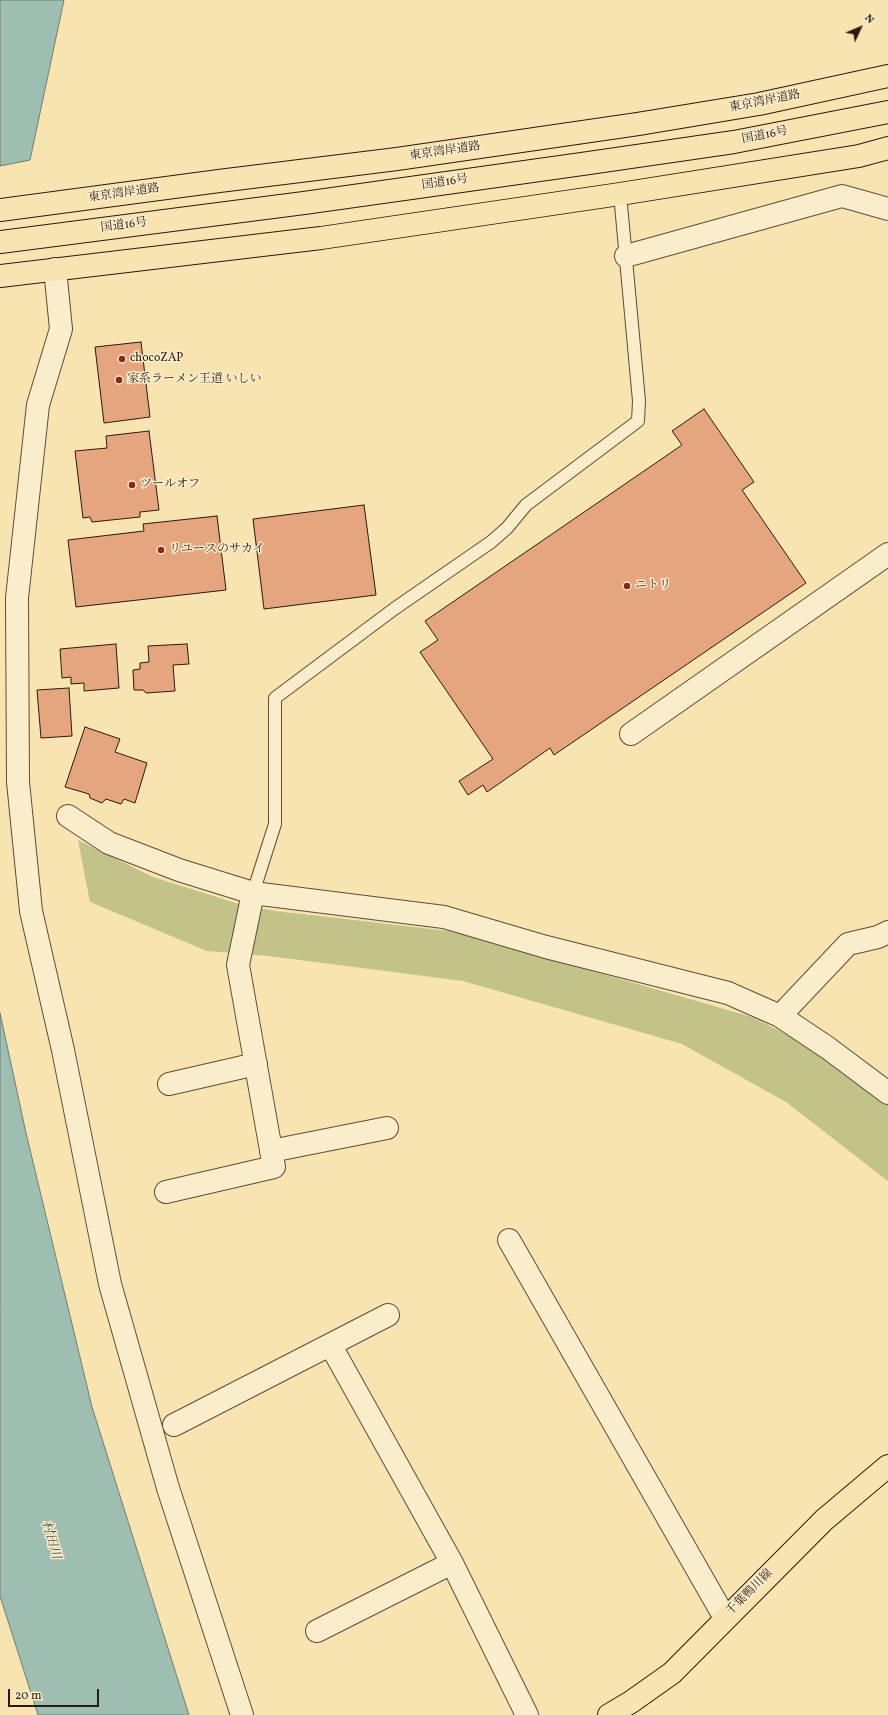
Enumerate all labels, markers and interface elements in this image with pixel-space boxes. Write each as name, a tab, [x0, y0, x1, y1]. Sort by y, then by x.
north arrow	[840, 8, 880, 48]
text: N	[861, 11, 877, 27]
street label: 東京湾岸道路	[728, 88, 802, 116]
street label: 国道16号	[741, 124, 789, 148]
street label: 東京湾岸道路	[408, 140, 482, 164]
street label: 国道16号	[421, 173, 469, 193]
street label: 東京湾岸道路	[87, 182, 161, 206]
street label: 国道16号	[100, 216, 148, 236]
place label: chocoZAP	[130, 352, 183, 366]
marker: chocoZAP	[117, 354, 127, 364]
place label: 家系ラーメン王道 いしい	[127, 373, 261, 387]
marker: 家系ラーメン王道 いしい	[114, 375, 124, 385]
place label: ツールオフ	[140, 478, 200, 492]
marker: ツールオフ	[127, 480, 137, 490]
place label: リユースのサカイ	[169, 543, 265, 557]
marker: リユースのサカイ	[156, 545, 166, 555]
place label: ニトリ	[635, 579, 671, 593]
marker: ニトリ	[622, 581, 632, 591]
water label: 村田川	[37, 1519, 63, 1561]
street label: 千葉鴨川線	[724, 1567, 776, 1619]
scale bar	[10, 1681, 101, 1707]
text: 20 m	[15, 1688, 42, 1704]

